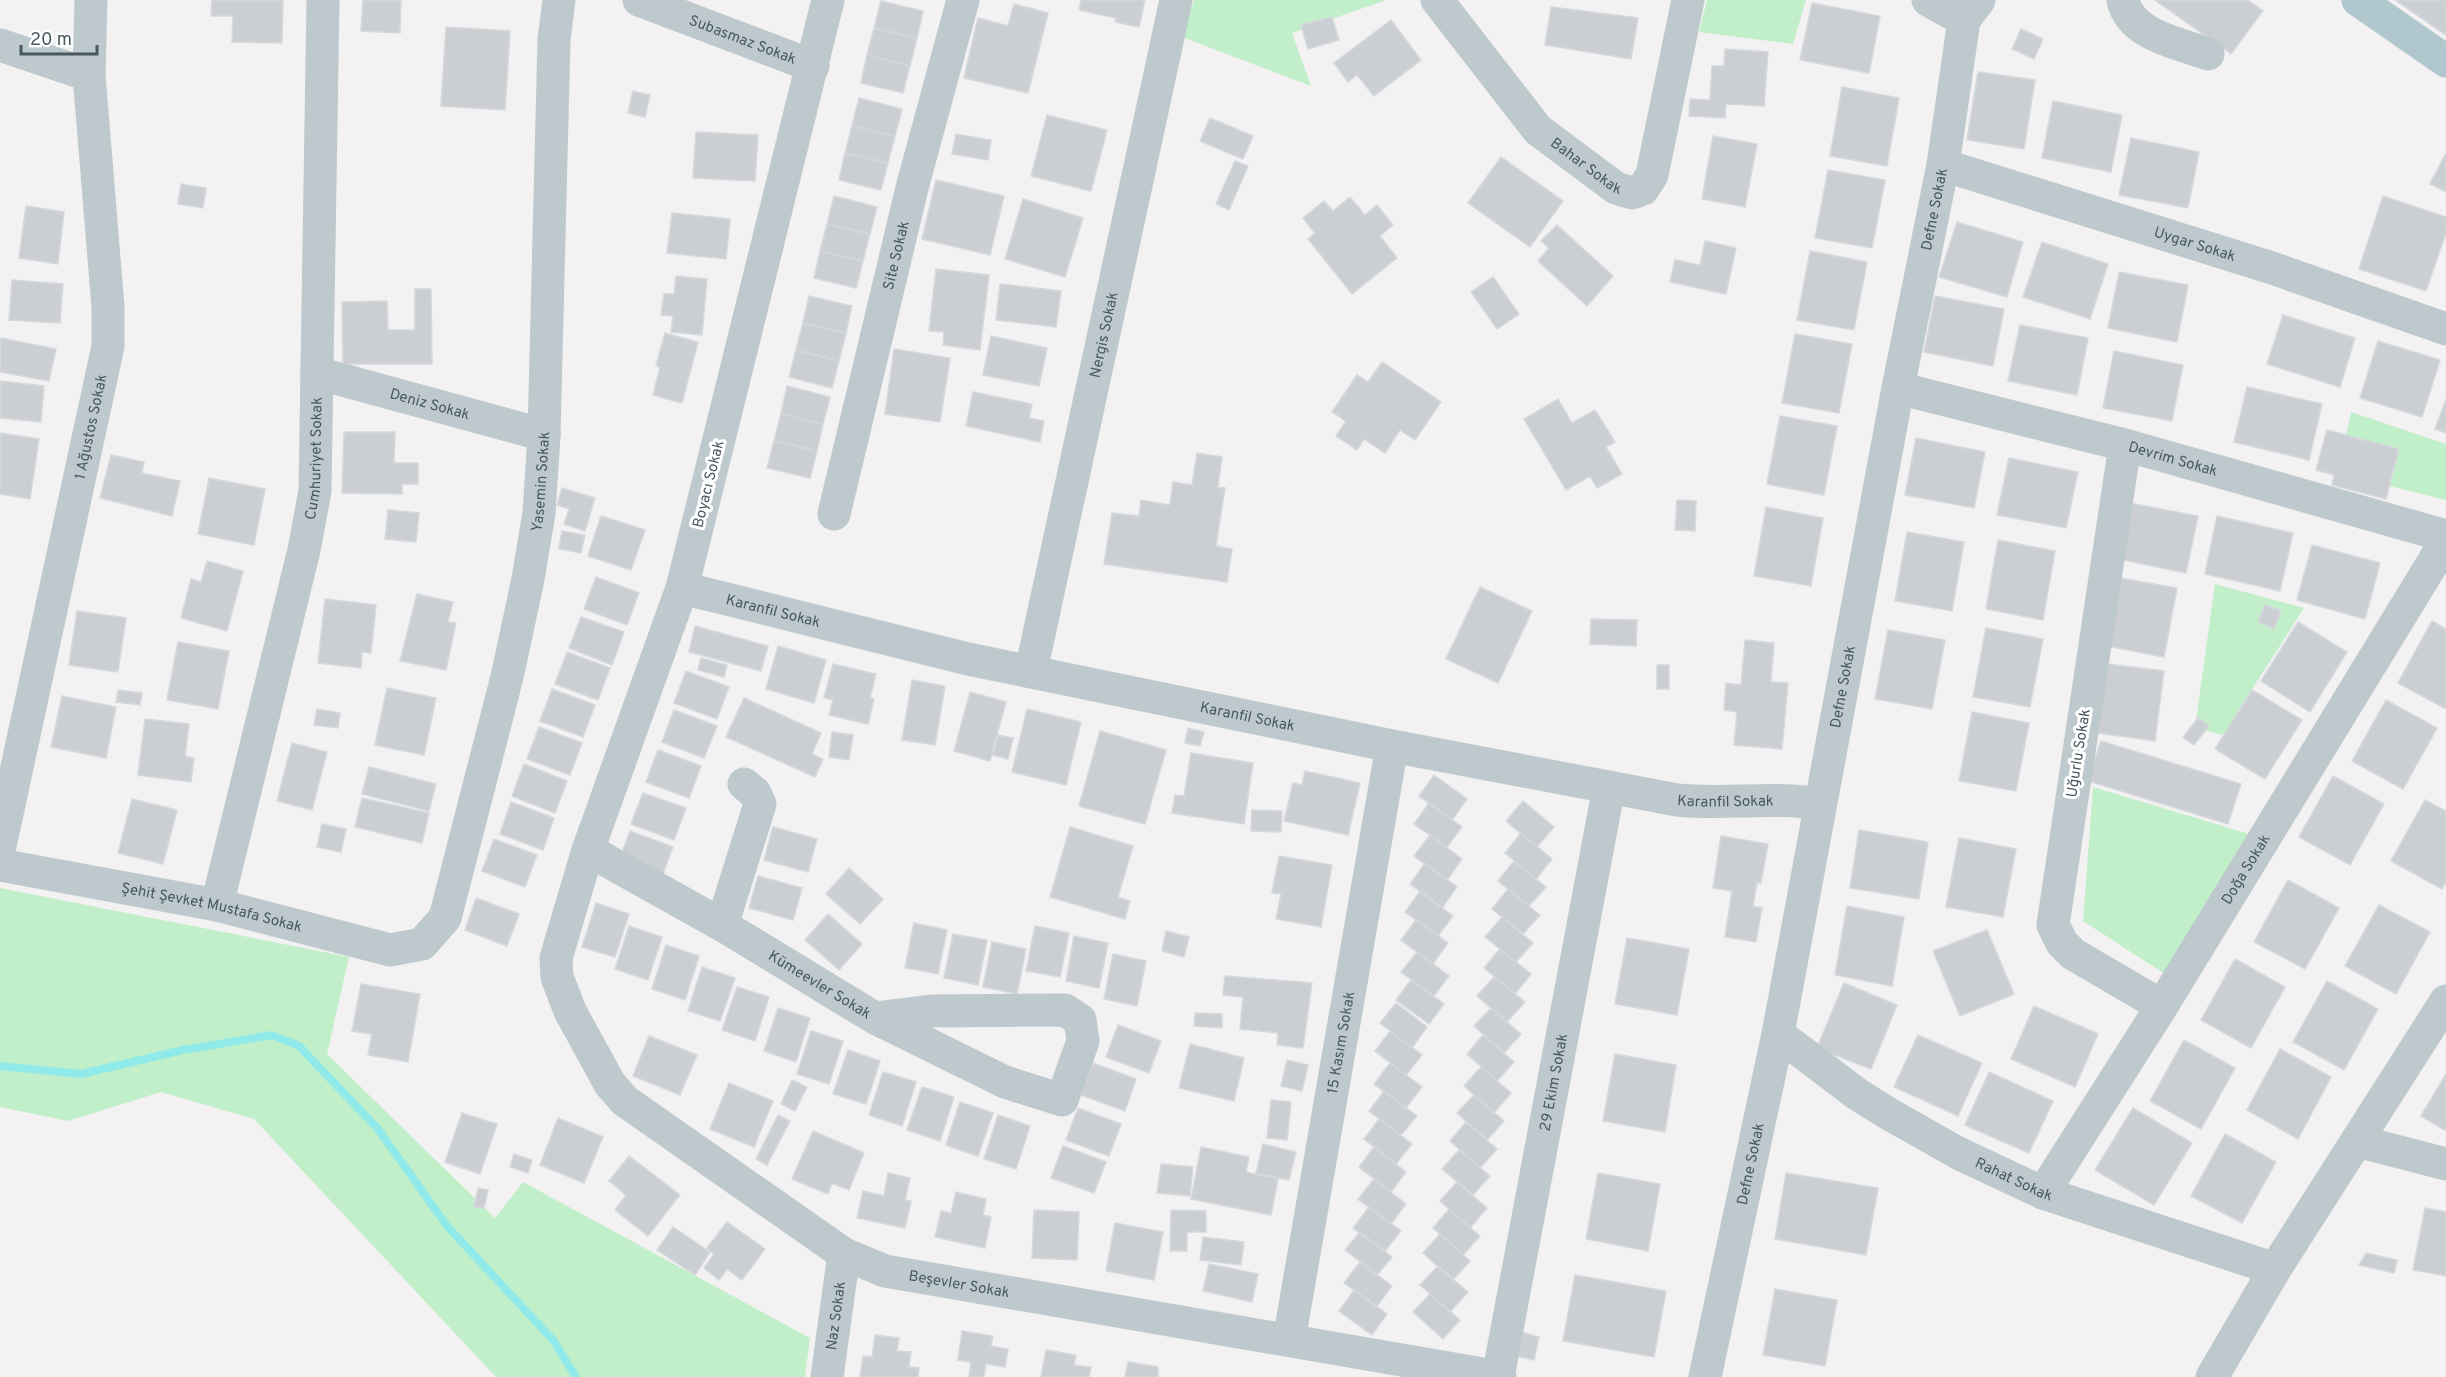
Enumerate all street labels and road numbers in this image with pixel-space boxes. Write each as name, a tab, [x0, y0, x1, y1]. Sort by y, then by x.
street label: Subasmaz Sokak	[686, 12, 799, 70]
street label: Bahar Sokak	[1546, 134, 1624, 200]
street label: Defne Sokak	[1918, 167, 1953, 253]
street label: Site Sokak	[880, 219, 915, 292]
street label: Uygar Sokak	[2151, 224, 2238, 267]
street label: Nergis Sokak	[1087, 290, 1124, 380]
street label: 1 Ağustos Sokak	[71, 373, 113, 481]
street label: Deniz Sokak	[387, 385, 472, 425]
street label: Cumhuriyet Sokak	[302, 397, 328, 522]
street label: Yasemin Sokak	[528, 431, 555, 534]
street label: Devrim Sokak	[2126, 438, 2220, 482]
street label: Boyacı Sokak	[689, 439, 729, 530]
street label: Karanfil Sokak	[724, 591, 822, 633]
street label: Defne Sokak	[1827, 644, 1861, 730]
street label: Karanfil Sokak	[1198, 699, 1296, 737]
street label: Uğurlu Sokak	[2063, 708, 2096, 799]
street label: Karanfil Sokak	[1676, 792, 1774, 813]
street label: Doğa Sokak	[2218, 831, 2276, 909]
street label: Şehit Şevket Mustafa Sokak	[120, 880, 304, 938]
street label: Kümeevler Sokak	[764, 947, 874, 1024]
street label: 15 Kasım Sokak	[1324, 990, 1360, 1095]
street label: 29 Ekim Sokak	[1536, 1032, 1573, 1133]
street label: Defne Sokak	[1734, 1121, 1770, 1207]
street label: Rahat Sokak	[1971, 1154, 2055, 1206]
street label: Beşevler Sokak	[907, 1267, 1011, 1303]
street label: Naz Sokak	[823, 1280, 851, 1352]

